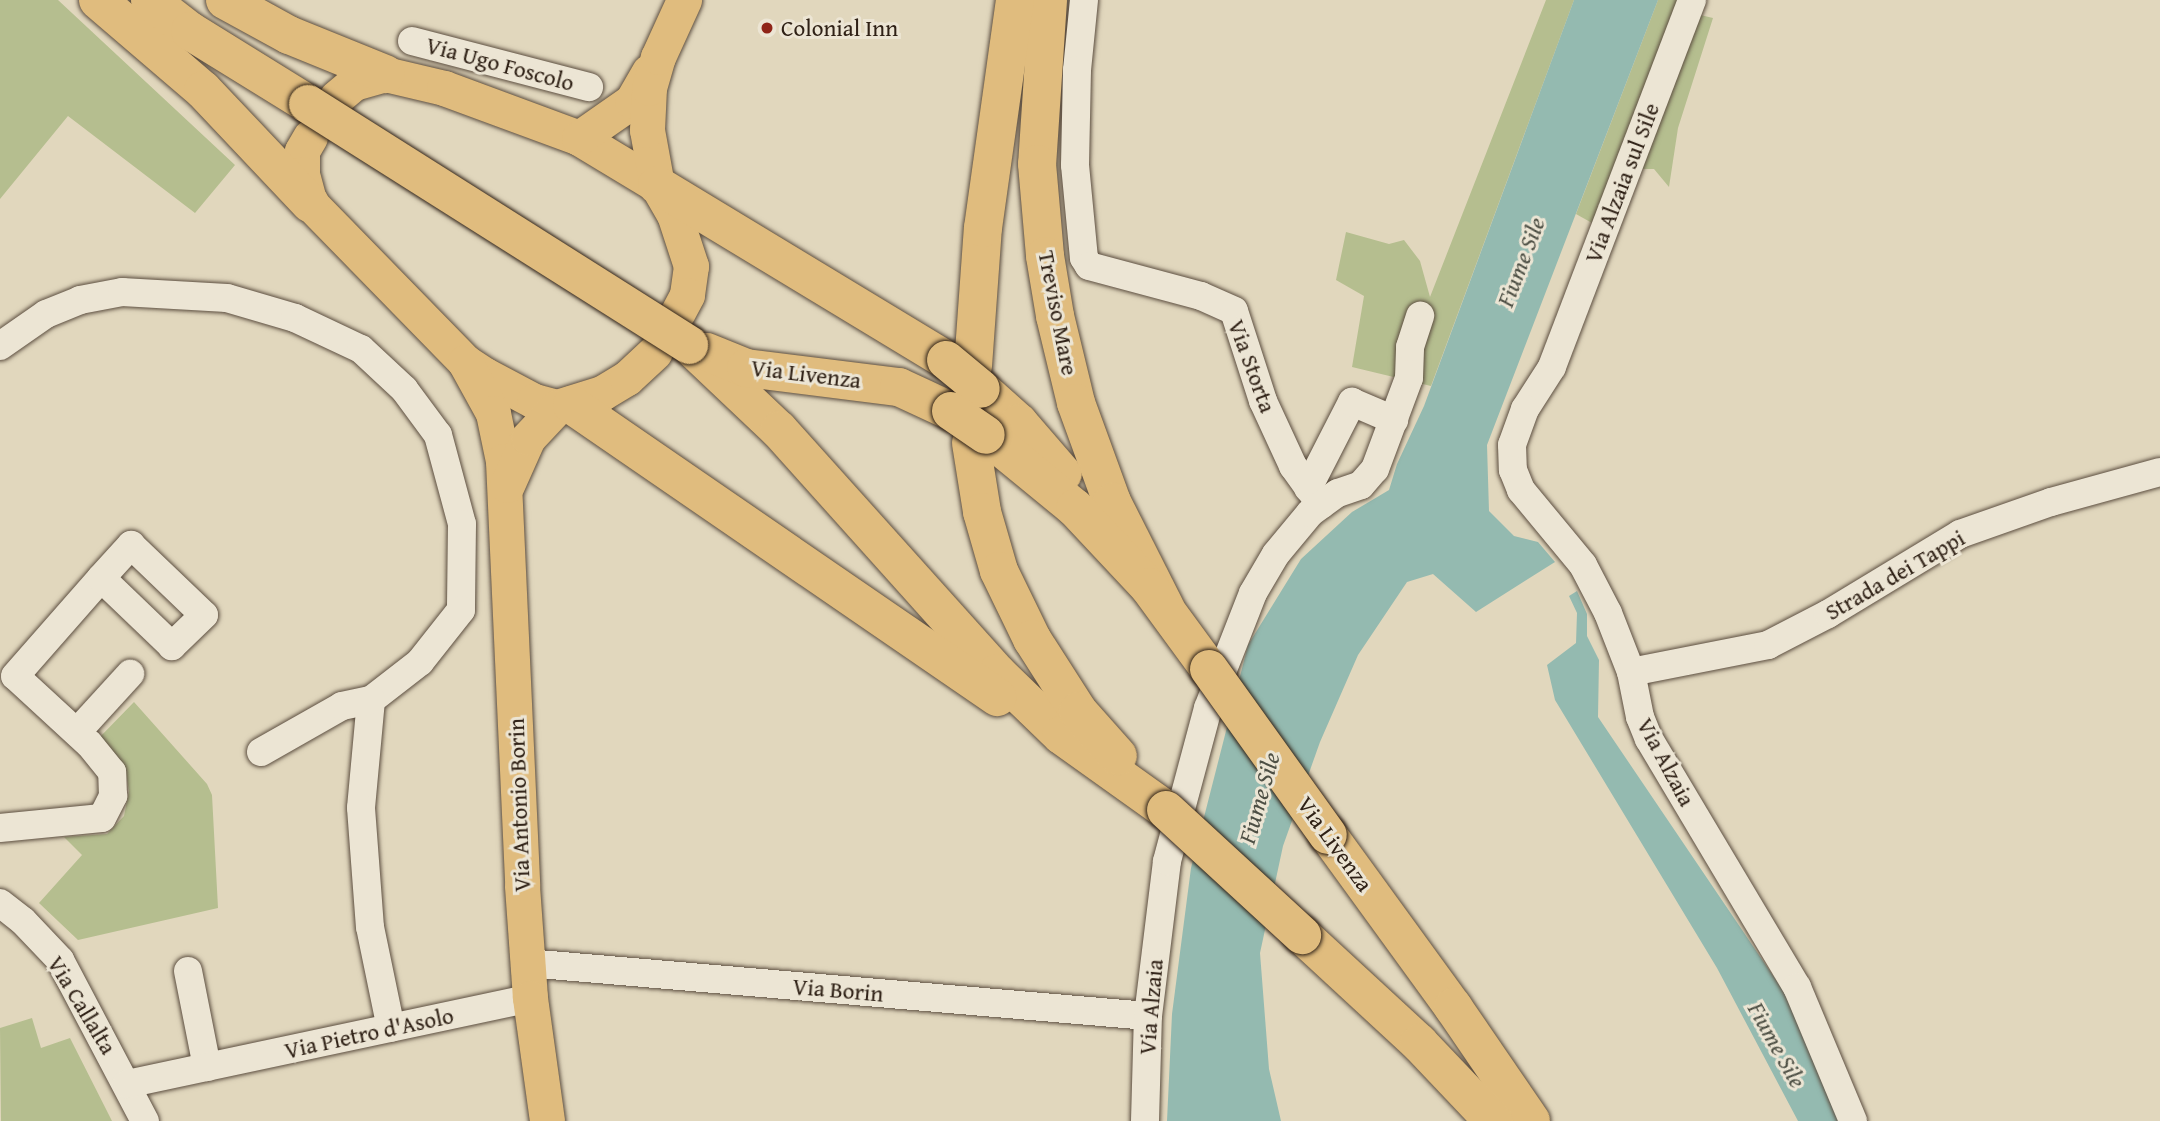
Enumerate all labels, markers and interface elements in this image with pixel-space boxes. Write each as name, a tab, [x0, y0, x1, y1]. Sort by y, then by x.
place label: Colonial Inn	[781, 14, 898, 42]
marker: Colonial Inn	[759, 20, 775, 36]
street label: Via Ugo Foscolo	[423, 31, 577, 97]
street label: Via Alzaia sul Sile	[1579, 99, 1665, 267]
water label: Fiume Sile	[1491, 213, 1551, 311]
street label: Treviso Mare	[1032, 248, 1084, 378]
street label: Via Storta	[1222, 316, 1282, 416]
street label: Via Livenza	[749, 354, 863, 394]
street label: Strada dei Tappi	[1820, 524, 1970, 626]
street label: Via Alzaia	[1631, 713, 1701, 811]
street label: Via Antonio Borin	[502, 718, 536, 892]
water label: Fiume Sile	[1232, 749, 1286, 847]
street label: Via Livenza	[1291, 791, 1379, 897]
street label: Via Callalta	[42, 951, 122, 1059]
street label: Via Alzaia	[1133, 958, 1169, 1056]
street label: Via Borin	[791, 972, 885, 1008]
water label: Fiume Sile	[1742, 997, 1812, 1093]
street label: Via Pietro d'Asolo	[282, 1002, 456, 1064]

